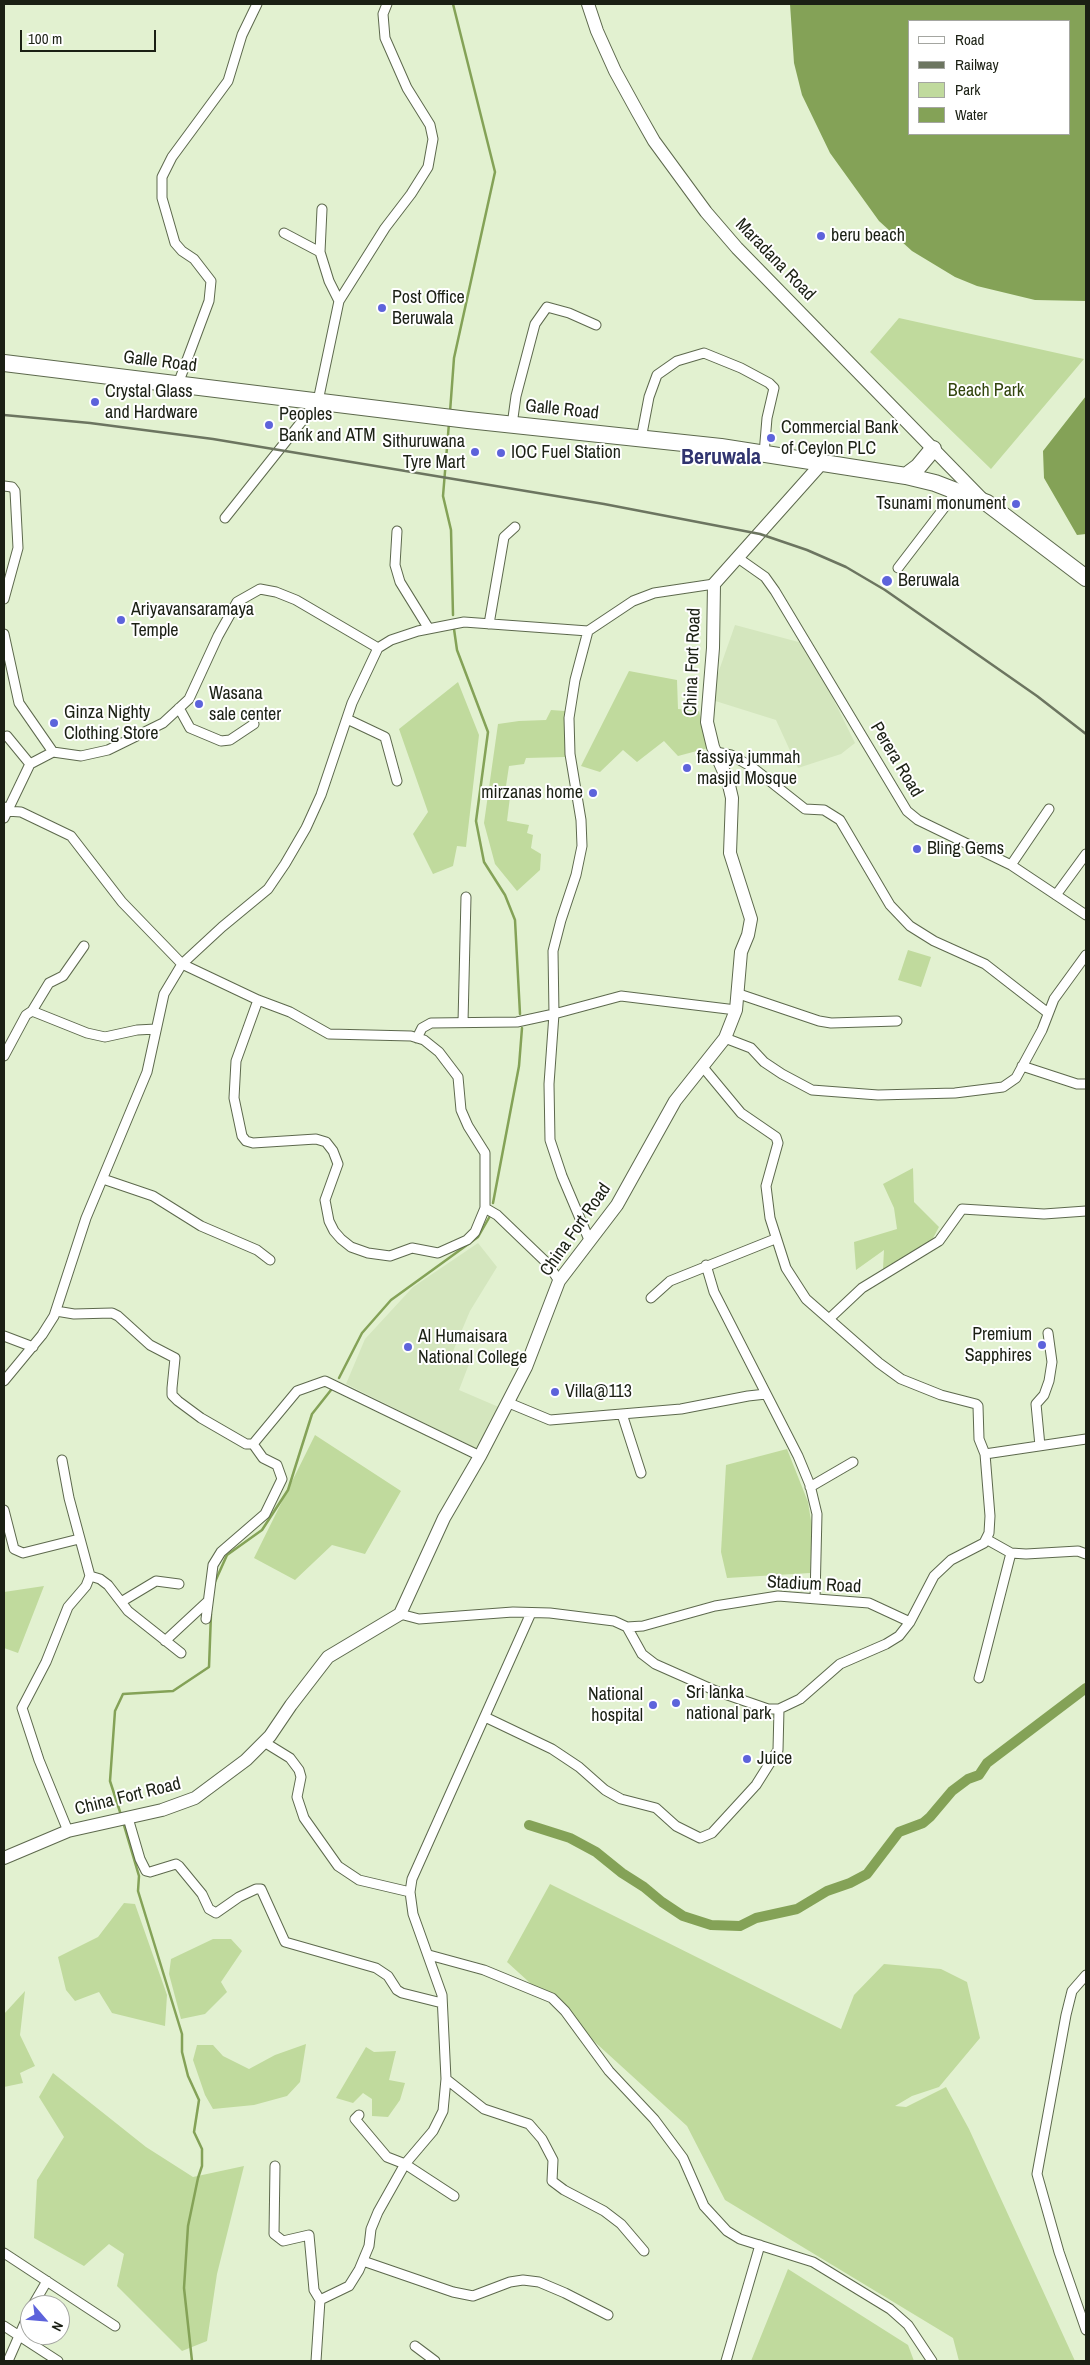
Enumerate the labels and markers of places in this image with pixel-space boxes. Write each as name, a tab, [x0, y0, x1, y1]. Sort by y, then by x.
place label: beru beach	[831, 225, 905, 247]
marker: beru beach	[815, 230, 827, 242]
place label: Post Office Beruwala	[392, 287, 465, 330]
marker: Post Office Beruwala	[376, 302, 388, 314]
place label: Crystal Glass and Hardware	[105, 381, 198, 424]
marker: Crystal Glass and Hardware	[89, 396, 101, 408]
place label: Peoples Bank and ATM	[279, 404, 376, 446]
place label: Commercial Bank of Ceylon PLC	[781, 417, 898, 459]
marker: Peoples Bank and ATM	[263, 419, 275, 431]
place label: Sithuruwana Tyre Mart	[382, 431, 465, 474]
marker: Commercial Bank of Ceylon PLC	[765, 432, 777, 444]
place label: IOC Fuel Station	[511, 442, 621, 464]
marker: Sithuruwana Tyre Mart	[469, 446, 481, 458]
marker: IOC Fuel Station	[495, 447, 507, 459]
place label: Tsunami monument	[876, 493, 1006, 515]
marker: Tsunami monument	[1010, 498, 1022, 510]
place label: Beruwala	[898, 570, 960, 592]
marker: Beruwala	[880, 574, 894, 588]
place label: Ariyavansaramaya Temple	[131, 599, 254, 642]
marker: Ariyavansaramaya Temple	[115, 614, 127, 626]
place label: Wasana sale center	[209, 683, 281, 726]
marker: Wasana sale center	[193, 698, 205, 710]
place label: Ginza Nighty Clothing Store	[64, 702, 158, 744]
marker: Ginza Nighty Clothing Store	[48, 717, 60, 729]
place label: fassiya jummah masjid Mosque	[697, 747, 800, 790]
marker: fassiya jummah masjid Mosque	[681, 762, 693, 774]
place label: mirzanas home	[481, 782, 583, 804]
marker: mirzanas home	[587, 787, 599, 799]
place label: Bling Gems	[927, 838, 1004, 860]
marker: Bling Gems	[911, 843, 923, 855]
place label: Premium Sapphires	[965, 1324, 1032, 1366]
place label: Al Humaisara National College	[418, 1326, 527, 1368]
marker: Premium Sapphires	[1036, 1339, 1048, 1351]
marker: Al Humaisara National College	[402, 1341, 414, 1353]
place label: Villa@113	[565, 1381, 632, 1403]
marker: Villa@113	[549, 1386, 561, 1398]
place label: Sri lanka national park	[686, 1682, 771, 1725]
place label: National hospital	[588, 1684, 643, 1726]
marker: Sri lanka national park	[670, 1697, 682, 1709]
marker: National hospital	[647, 1699, 659, 1711]
place label: Juice	[757, 1748, 792, 1770]
marker: Juice	[741, 1753, 753, 1765]

